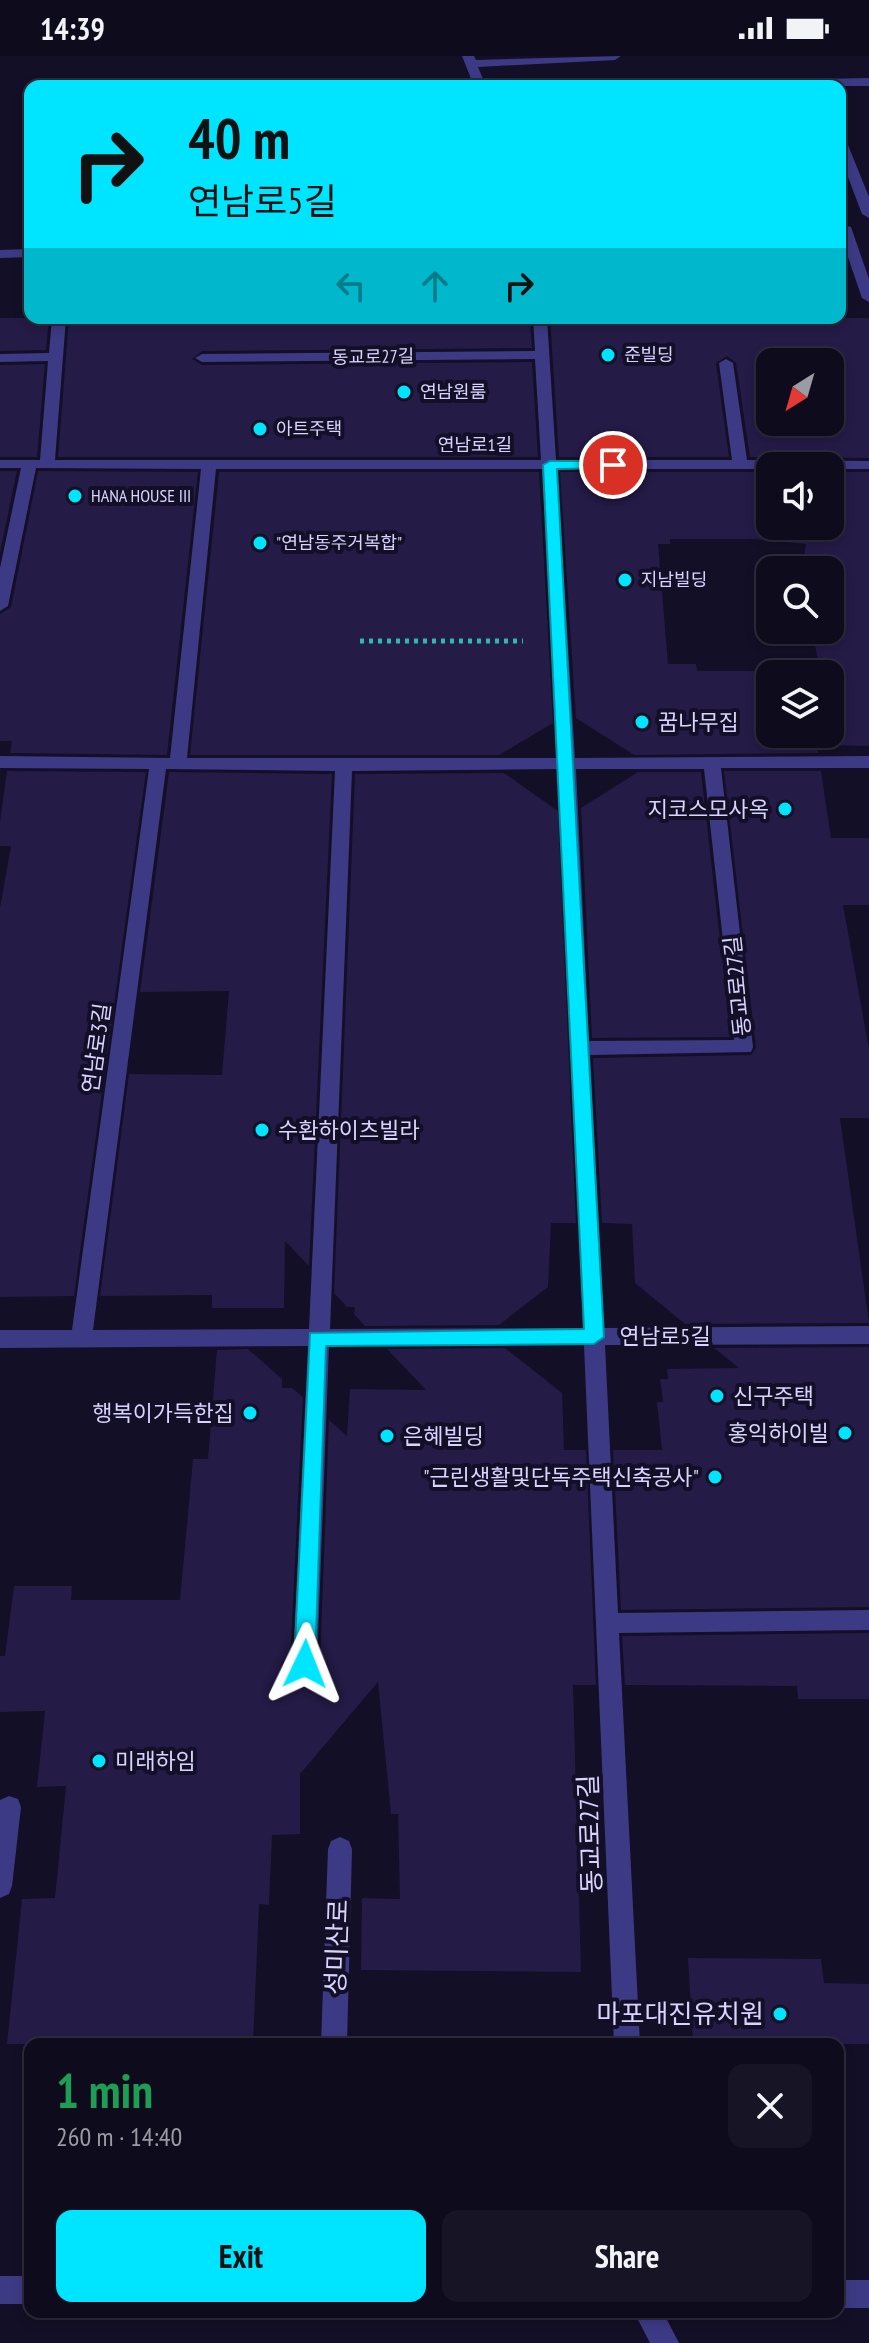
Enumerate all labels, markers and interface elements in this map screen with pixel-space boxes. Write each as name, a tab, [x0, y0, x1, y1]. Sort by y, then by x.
text: 14:39	[40, 9, 105, 48]
text: 40 m	[188, 102, 290, 174]
icon: right	[56, 112, 160, 216]
text: 연남로5길	[188, 177, 337, 224]
icon: left	[329, 264, 373, 308]
icon: ahead	[413, 264, 457, 308]
icon: right	[497, 264, 541, 308]
place label: 준빌딩	[624, 343, 674, 366]
street label: 동교로27길	[332, 344, 414, 369]
marker: 준빌딩	[599, 346, 617, 364]
north arrow	[756, 348, 844, 436]
map controls	[756, 348, 844, 748]
place label: 연남원룸	[420, 380, 486, 403]
marker: 연남원룸	[395, 383, 413, 401]
place label: 아트주택	[276, 417, 342, 440]
marker: 아트주택	[251, 420, 269, 438]
pin	[579, 431, 647, 499]
street label: 연남로1길	[438, 433, 512, 456]
icon: arrive	[591, 443, 635, 487]
button: sound	[756, 452, 844, 540]
place label: HANA HOUSE III	[91, 484, 191, 507]
marker: HANA HOUSE III	[66, 487, 84, 505]
place label: "연남동주거복합"	[276, 531, 402, 554]
marker: "연남동주거복합"	[251, 534, 269, 552]
button: search	[756, 556, 844, 644]
place label: 지남빌딩	[641, 568, 707, 591]
marker: 지남빌딩	[616, 571, 634, 589]
button: layers	[756, 660, 844, 748]
place label: 꿈나무집	[658, 708, 739, 736]
marker: 꿈나무집	[633, 713, 651, 731]
place label: 지코스모사옥	[648, 795, 769, 823]
marker: 지코스모사옥	[776, 800, 794, 818]
street label: 동교로27길	[718, 934, 756, 1038]
street label: 연남로3길	[76, 1001, 116, 1095]
place label: 수환하이츠빌라	[278, 1116, 420, 1144]
marker: 수환하이츠빌라	[253, 1121, 271, 1139]
street label: 연남로5길	[620, 1322, 710, 1350]
place label: 신구주택	[733, 1382, 814, 1410]
marker: 신구주택	[708, 1387, 726, 1405]
place label: 행복이가득한집	[92, 1399, 234, 1427]
marker: 행복이가득한집	[241, 1404, 259, 1422]
place label: 홍익하이빌	[728, 1419, 829, 1447]
place label: 은혜빌딩	[403, 1422, 484, 1450]
marker: 홍익하이빌	[836, 1424, 854, 1442]
marker: 은혜빌딩	[378, 1427, 396, 1445]
place label: "근린생활및단독주택신축공사"	[423, 1463, 699, 1491]
marker: "근린생활및단독주택신축공사"	[706, 1468, 724, 1486]
position arrow	[263, 1622, 347, 1706]
place label: 미래하임	[115, 1747, 196, 1775]
marker: 미래하임	[90, 1752, 108, 1770]
street label: 동교로27길	[571, 1774, 608, 1894]
street label: 성미산로	[318, 1899, 355, 1995]
place label: 마포대진유치원	[597, 1997, 764, 2030]
marker: 마포대진유치원	[771, 2005, 789, 2023]
text: 1 min	[56, 2059, 153, 2121]
button: close	[728, 2064, 812, 2148]
text: 260 m · 14:40	[56, 2120, 182, 2153]
button: Exit	[56, 2210, 426, 2302]
button: Share	[442, 2210, 812, 2302]

